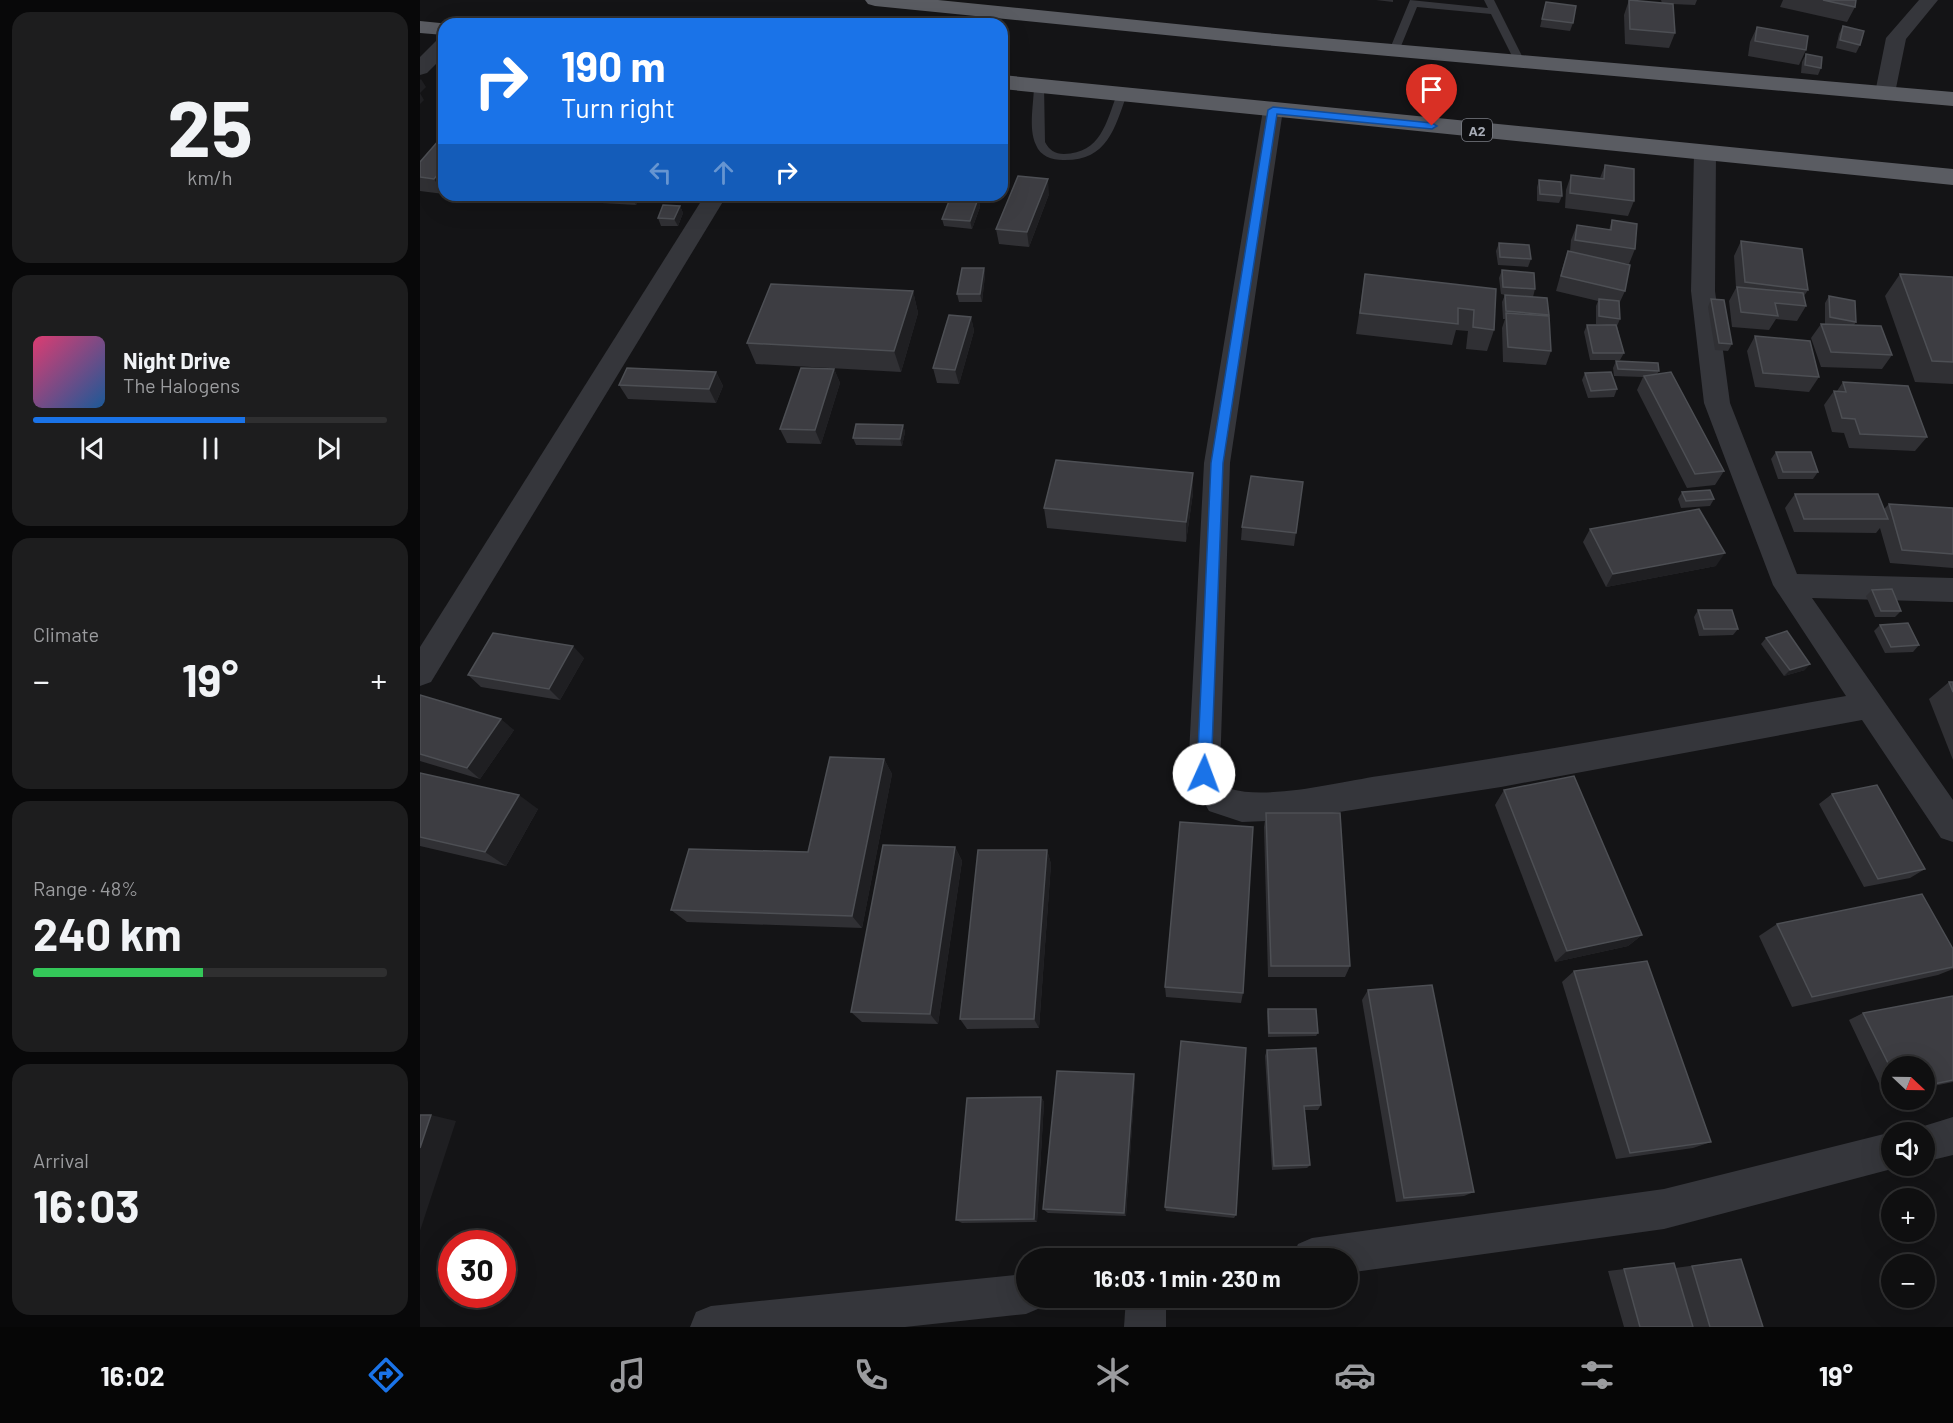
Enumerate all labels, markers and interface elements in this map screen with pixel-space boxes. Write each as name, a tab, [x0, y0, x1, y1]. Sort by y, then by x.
text: 190 m	[561, 40, 666, 90]
icon: right	[462, 42, 540, 120]
pin	[1406, 64, 1457, 126]
icon: arrive	[1415, 73, 1448, 106]
text: 25	[167, 79, 253, 173]
text: Turn right	[561, 91, 675, 123]
road number: A2	[1462, 119, 1492, 141]
icon: left	[644, 156, 677, 189]
icon: ahead	[707, 156, 740, 189]
icon: right	[770, 156, 803, 189]
text: km/h	[187, 165, 233, 189]
text: Night Drive	[123, 347, 231, 373]
text: The Halogens	[123, 373, 240, 397]
icon: previous	[76, 432, 109, 465]
icon: pause	[194, 432, 227, 465]
icon: next	[312, 432, 345, 465]
text: Climate	[33, 622, 99, 646]
text: 19°	[182, 652, 238, 706]
text: −	[33, 660, 50, 700]
text: +	[371, 660, 387, 700]
position arrow	[1172, 742, 1236, 806]
text: Range · 48%	[33, 876, 138, 900]
text: 240 km	[33, 906, 182, 960]
north arrow	[1881, 1056, 1935, 1110]
map controls	[1881, 1056, 1935, 1308]
button: sound	[1881, 1122, 1935, 1176]
text: Arrival	[33, 1148, 89, 1172]
text: 16:03	[33, 1178, 139, 1232]
button: +	[1881, 1188, 1935, 1242]
speed limit sign: 30	[438, 1230, 516, 1308]
button: −	[1881, 1254, 1935, 1308]
text: 16:03 · 1 min · 230 m	[1093, 1265, 1281, 1291]
icon: directions	[365, 1354, 407, 1396]
icon: music	[607, 1354, 649, 1396]
icon: phone	[850, 1354, 892, 1396]
icon: climate	[1092, 1354, 1134, 1396]
icon: car	[1334, 1354, 1376, 1396]
icon: filters	[1576, 1354, 1618, 1396]
text: 16:02	[100, 1359, 165, 1391]
text: 19°	[1819, 1359, 1853, 1391]

